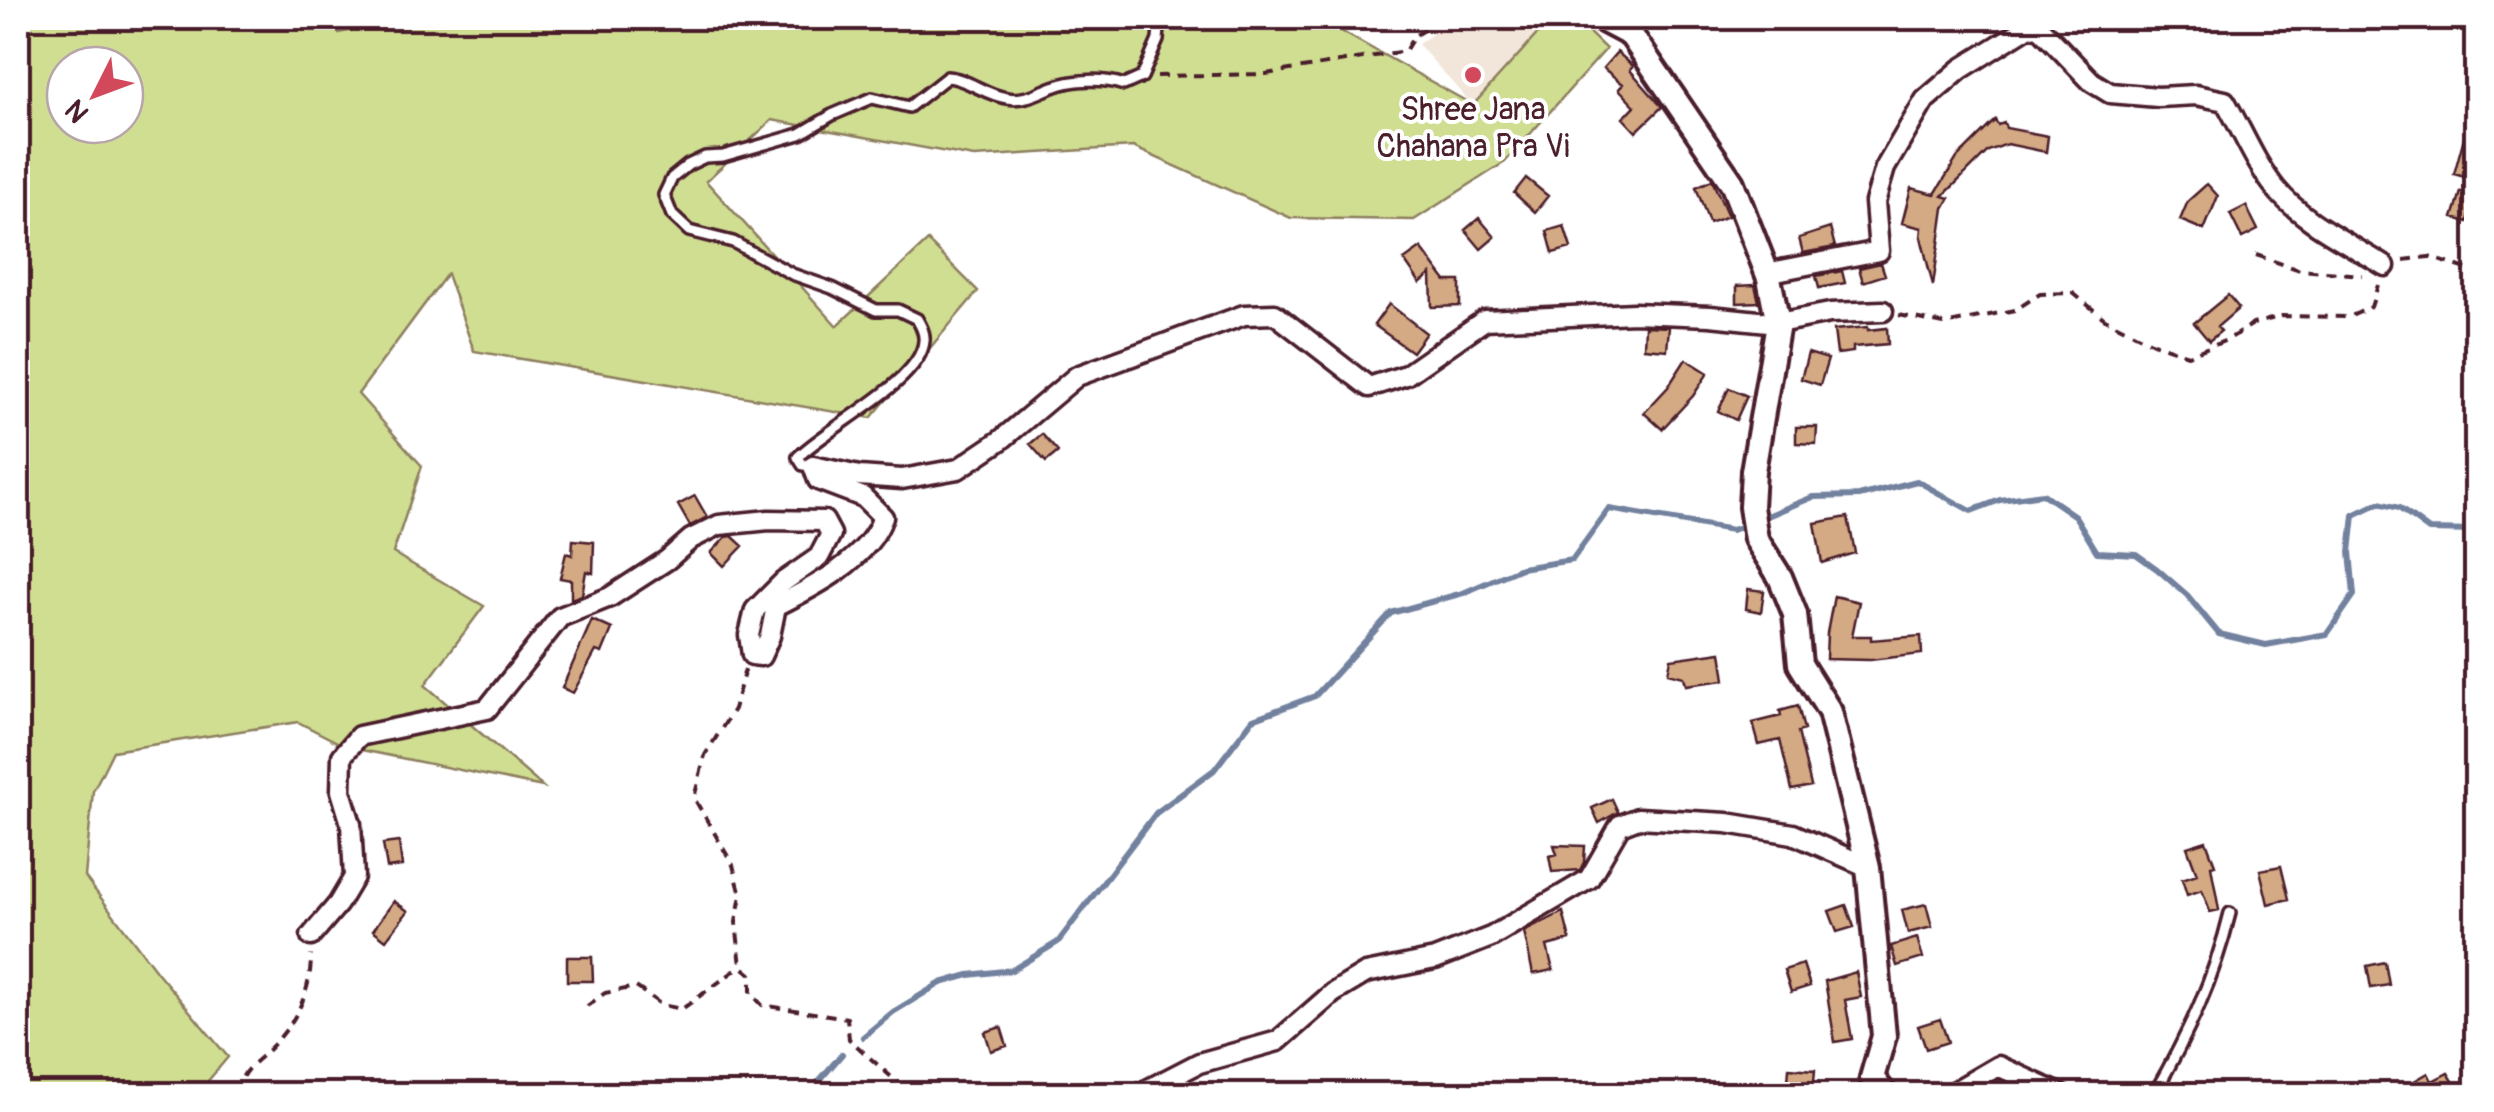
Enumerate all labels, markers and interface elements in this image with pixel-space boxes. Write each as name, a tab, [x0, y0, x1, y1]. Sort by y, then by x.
north arrow	[45, 45, 145, 145]
marker: Shree Jana Chahana Pra Vi	[1462, 64, 1484, 86]
place label: Shree Jana Chahana Pra Vi	[1376, 90, 1570, 167]
text: N	[58, 92, 97, 129]

